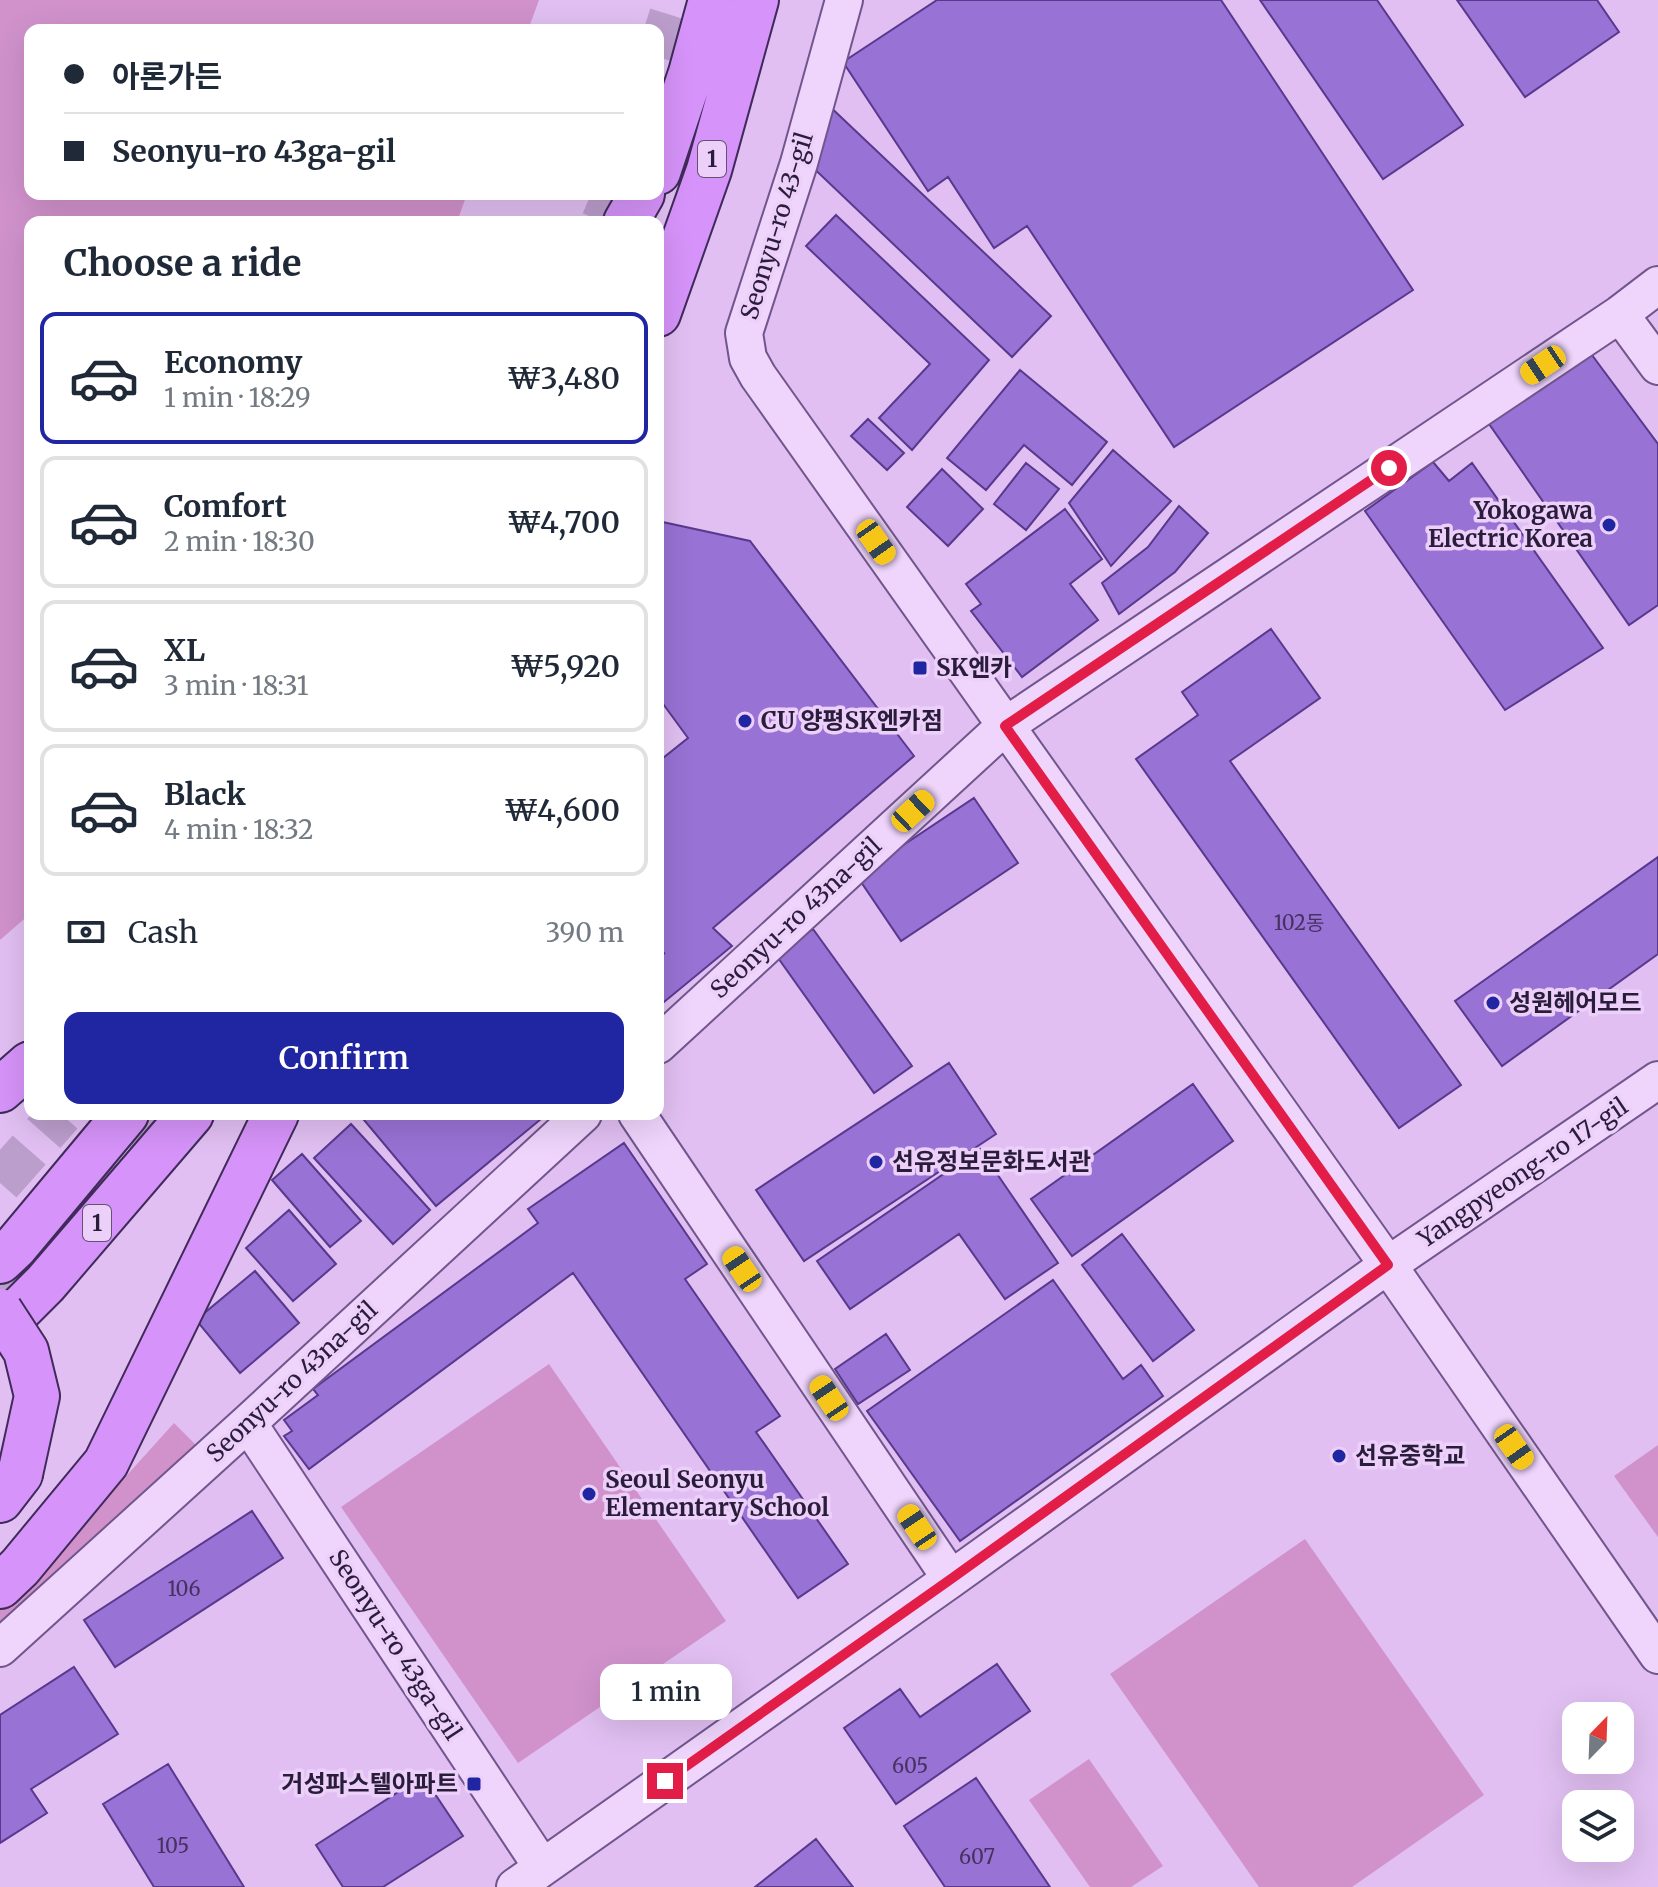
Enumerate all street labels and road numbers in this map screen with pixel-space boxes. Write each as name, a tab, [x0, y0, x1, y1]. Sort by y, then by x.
street label: Seonyu-ro 43-gil	[733, 128, 820, 323]
road number: 1	[698, 141, 726, 177]
street label: Seonyu-ro 43na-gil	[704, 830, 888, 1005]
street label: Yangpyeong-ro 17-gil	[1411, 1091, 1634, 1255]
road number: 1	[83, 1205, 111, 1241]
street label: Seonyu-ro 43na-gil	[200, 1294, 384, 1469]
street label: Seonyu-ro 43ga-gil	[322, 1544, 469, 1746]

